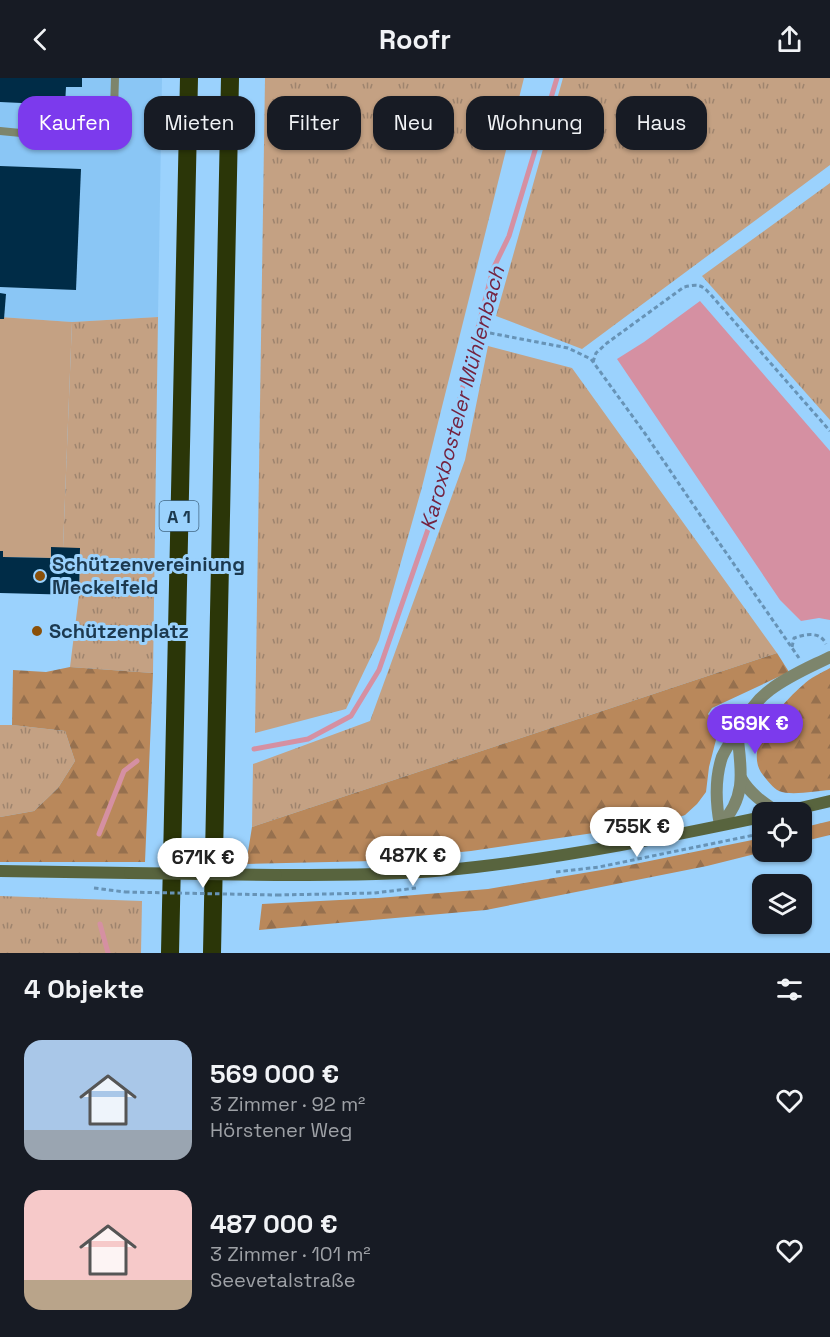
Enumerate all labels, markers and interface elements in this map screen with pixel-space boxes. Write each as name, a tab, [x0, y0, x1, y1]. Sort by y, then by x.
text: Roofr	[379, 22, 451, 57]
icon: back	[24, 23, 57, 56]
icon: share	[773, 23, 806, 56]
chip: Kaufen	[18, 96, 132, 150]
chip: Mieten	[144, 96, 255, 150]
chip: Filter	[267, 96, 361, 150]
chip: Neu	[373, 96, 454, 150]
chip: Wohnung	[466, 96, 604, 150]
chip: Haus	[616, 96, 707, 150]
water label: Karoxbosteler Mühlenbach	[414, 262, 511, 533]
road number: A 1	[160, 501, 198, 531]
place label: Schützenvereiniung Meckelfeld	[52, 551, 245, 600]
marker: Schützenvereiniung Meckelfeld	[33, 569, 47, 583]
place label: Schützenplatz	[49, 618, 189, 644]
marker: Schützenplatz	[30, 624, 44, 638]
pin: 569K €	[706, 704, 804, 755]
text: 569K €	[721, 710, 789, 736]
map controls	[752, 802, 812, 934]
button: locate	[752, 802, 812, 862]
pin: 755K €	[588, 807, 686, 858]
text: 755K €	[604, 813, 670, 839]
pin: 487K €	[364, 836, 462, 887]
pin: 671K €	[154, 838, 252, 889]
text: 487K €	[380, 842, 446, 868]
text: 671K €	[171, 844, 235, 870]
button: layers	[752, 874, 812, 934]
text: 4 Objekte	[24, 972, 144, 1006]
icon: filters	[773, 973, 806, 1006]
text: 569 000 €	[210, 1057, 339, 1091]
icon: home	[72, 1064, 144, 1136]
icon: heart	[773, 1084, 806, 1117]
text: 3 Zimmer · 92 m²	[210, 1091, 365, 1117]
text: Hörstener Weg	[210, 1117, 352, 1143]
text: 487 000 €	[210, 1207, 338, 1241]
icon: home	[72, 1214, 144, 1286]
icon: heart	[773, 1234, 806, 1267]
text: 3 Zimmer · 101 m²	[210, 1241, 371, 1267]
text: Seevetalstraße	[210, 1267, 356, 1293]

